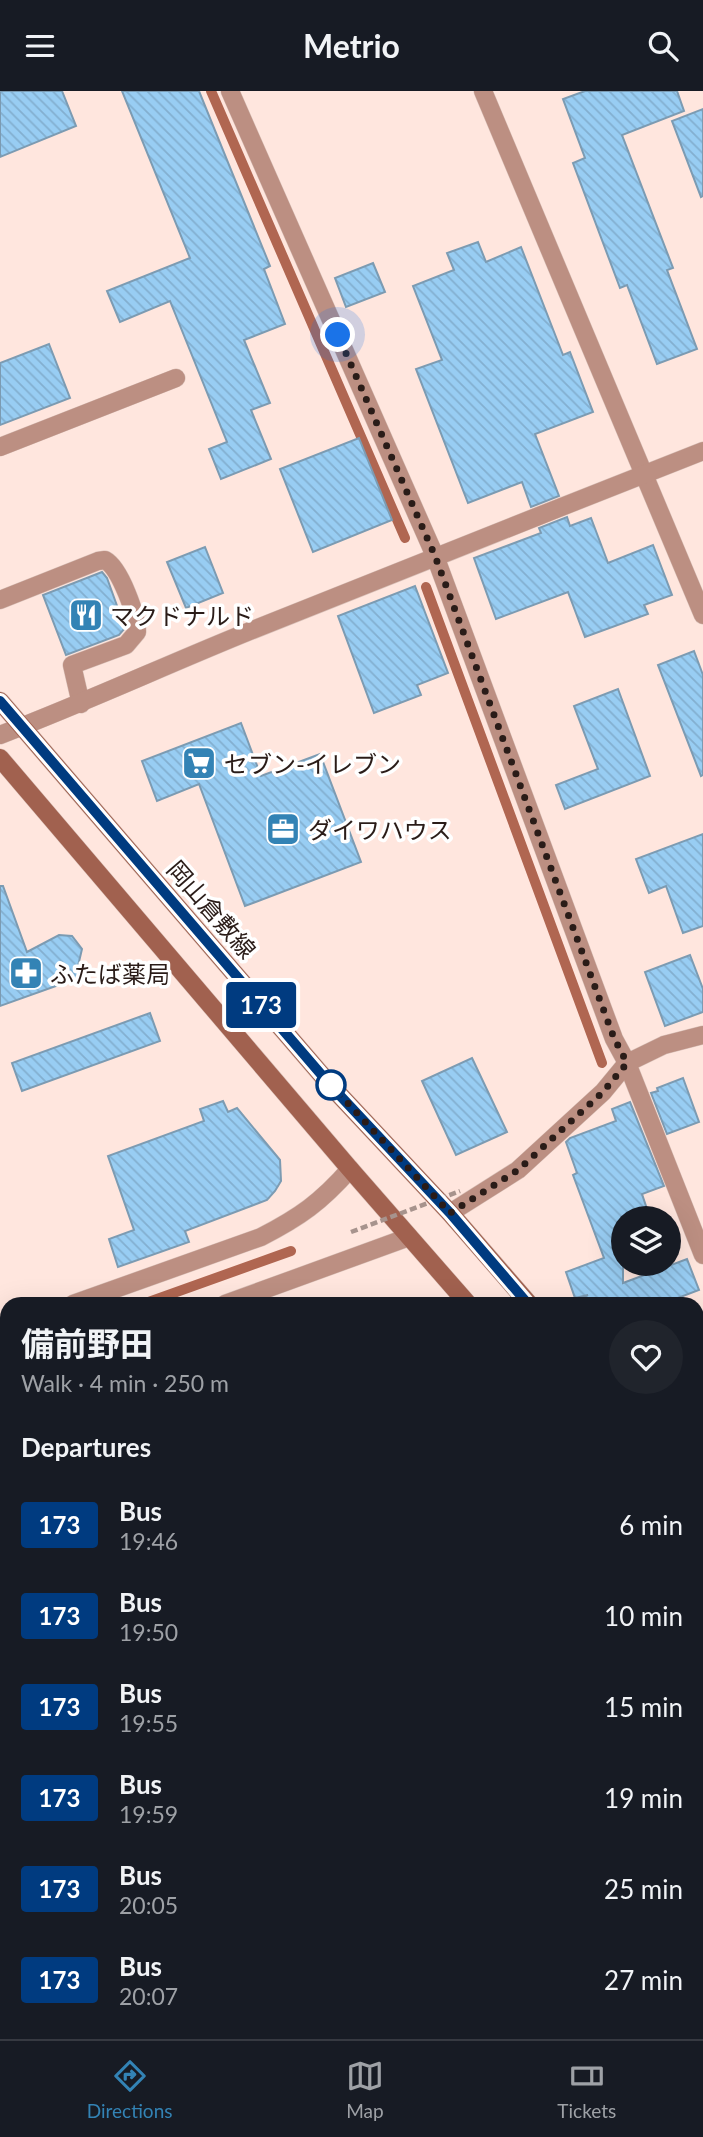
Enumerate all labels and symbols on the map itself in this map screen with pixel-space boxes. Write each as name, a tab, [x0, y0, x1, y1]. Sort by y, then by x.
your location	[320, 317, 355, 352]
restaurant icon: マクドナルド	[67, 596, 105, 634]
place label: マクドナルド	[110, 601, 254, 630]
supermarket icon: セブン-イレブン	[180, 744, 218, 782]
place label: セブン-イレブン	[224, 749, 401, 778]
office icon: ダイワハウス	[264, 810, 302, 848]
place label: ダイワハウス	[308, 815, 452, 844]
street label: 岡山倉敷線	[162, 854, 262, 964]
pharmacy icon: ふたば薬局	[7, 954, 45, 992]
place label: ふたば薬局	[50, 959, 170, 988]
line badge: 173	[221, 982, 301, 1028]
unlabelled marker	[316, 1070, 346, 1100]

